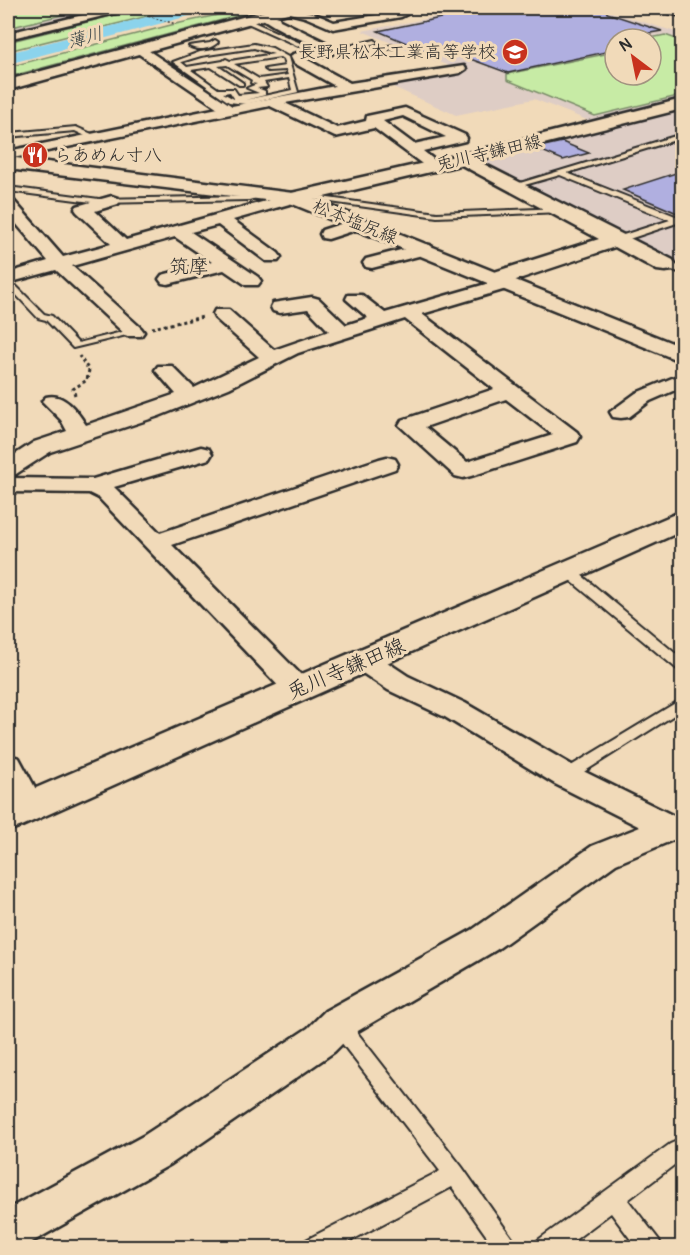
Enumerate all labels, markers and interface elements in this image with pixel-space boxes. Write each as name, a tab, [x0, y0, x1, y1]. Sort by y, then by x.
water label: 薄川	[65, 22, 105, 54]
north arrow	[603, 27, 663, 87]
text: N	[616, 34, 636, 56]
school or university icon: 長野県松本工業高等学校	[500, 37, 530, 67]
place label: 長野県松本工業高等学校	[298, 41, 496, 64]
street label: 兎川寺鎌田線	[434, 130, 544, 176]
restaurant icon: らあめん寸八	[20, 140, 50, 170]
place label: らあめん寸八	[54, 144, 162, 167]
street label: 松本塩尻線	[309, 194, 401, 250]
district label: 筑摩	[169, 254, 209, 279]
street label: 兎川寺鎌田線	[283, 632, 409, 706]

